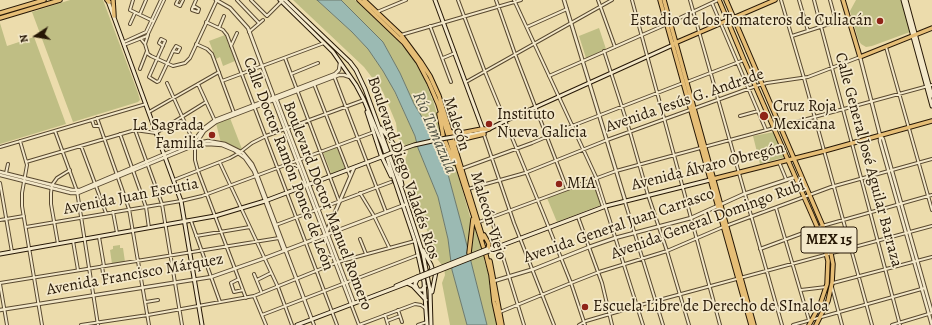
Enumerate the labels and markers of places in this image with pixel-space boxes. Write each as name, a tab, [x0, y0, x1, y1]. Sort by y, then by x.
place label: Estadio de los Tomateros de Culiacán	[630, 11, 872, 31]
marker: Estadio de los Tomateros de Culiacán	[875, 16, 885, 26]
place label: Cruz Roja Mexicana	[773, 97, 837, 135]
place label: Instituto Nueva Galicia	[497, 105, 587, 143]
marker: Cruz Roja Mexicana	[758, 110, 770, 122]
place label: La Sagrada Familia	[132, 116, 204, 154]
marker: Instituto Nueva Galicia	[484, 119, 494, 129]
marker: La Sagrada Familia	[207, 130, 217, 140]
place label: MIA	[567, 174, 596, 194]
marker: MIA	[554, 179, 564, 189]
place label: Escuela Libre de Derecho de SInaloa	[593, 297, 829, 317]
marker: Escuela Libre de Derecho de SInaloa	[580, 302, 590, 312]

